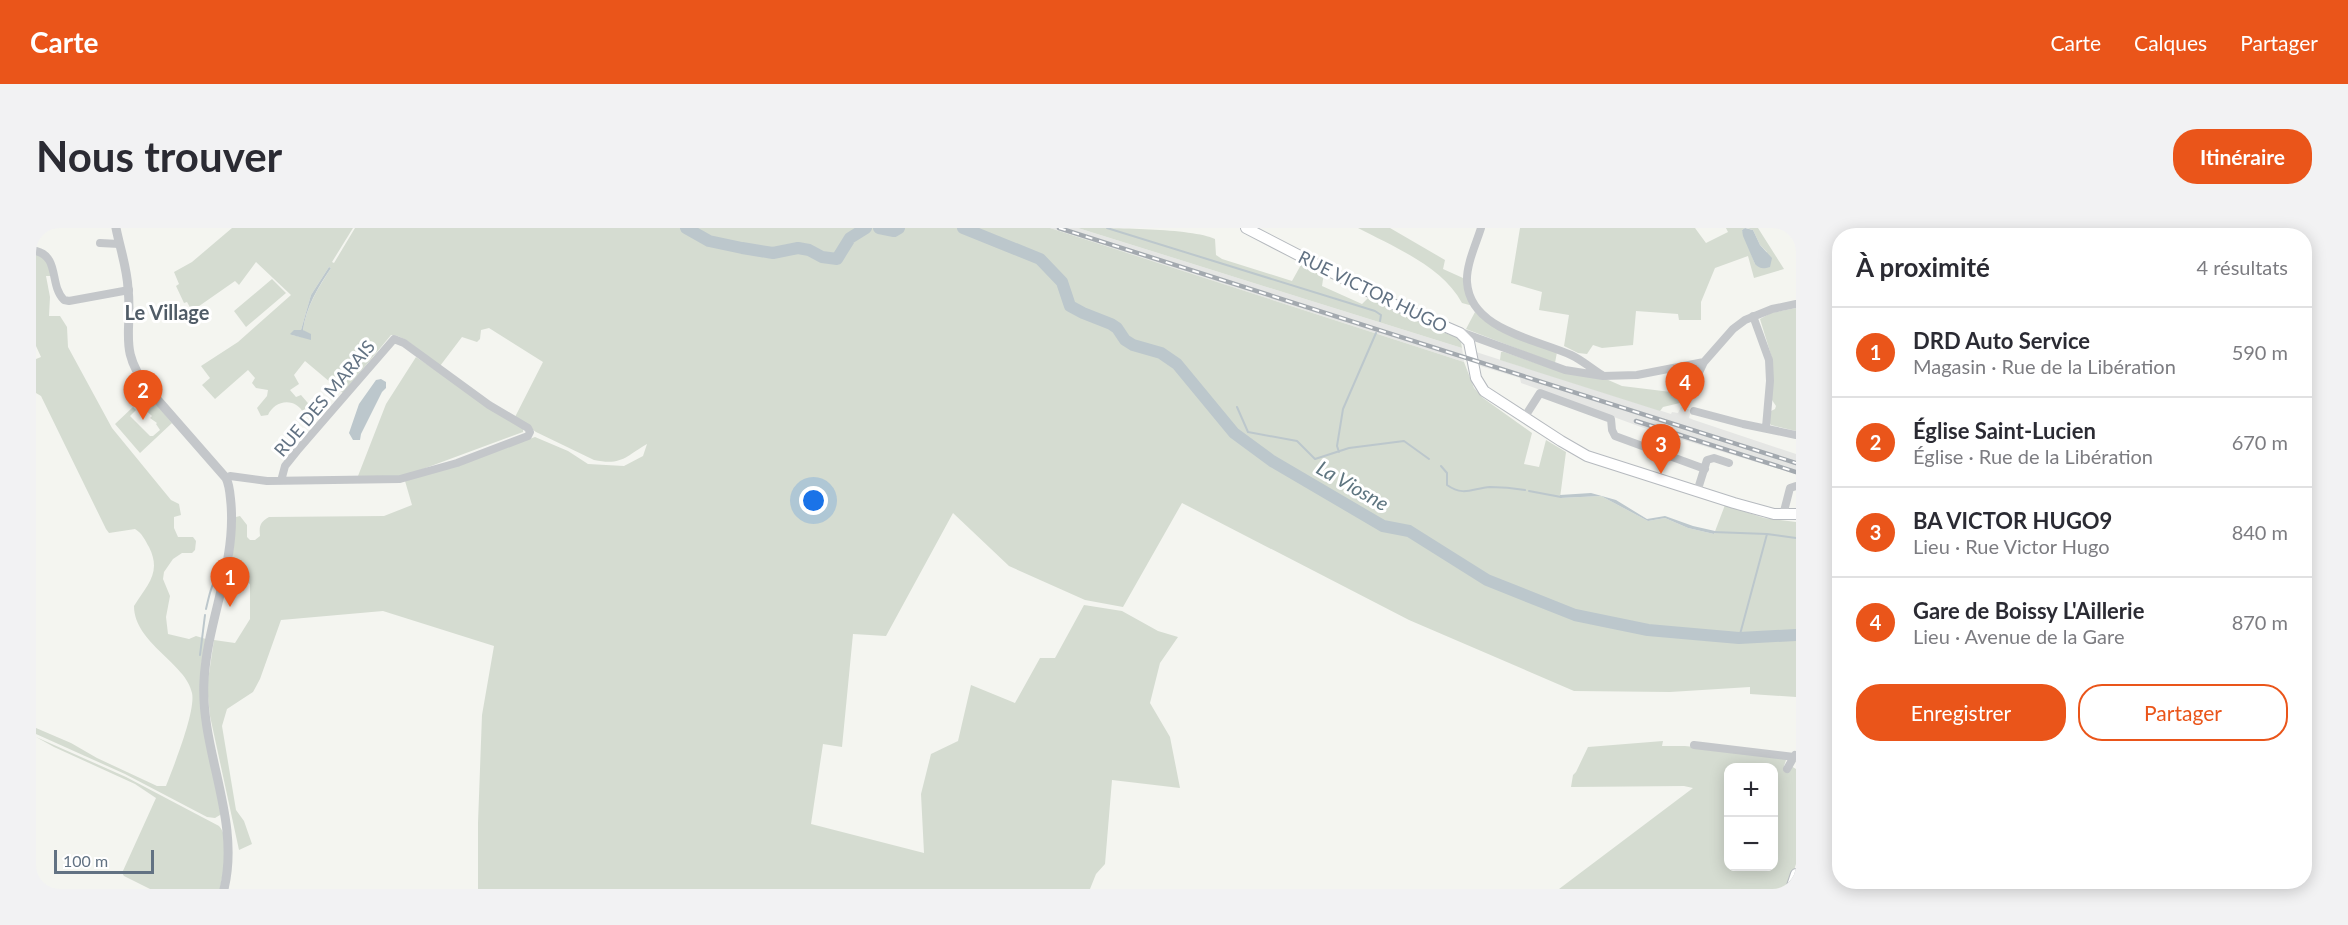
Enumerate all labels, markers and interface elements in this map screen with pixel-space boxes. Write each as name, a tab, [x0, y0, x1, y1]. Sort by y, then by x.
text: Carte	[30, 25, 98, 59]
text: Carte	[2050, 30, 2101, 55]
text: Calques	[2134, 30, 2207, 55]
text: Partager	[2240, 30, 2318, 55]
button: Itinéraire	[2173, 129, 2312, 184]
text: Nous trouver	[36, 131, 282, 181]
street label: RUE VICTOR HUGO	[1295, 245, 1451, 337]
text: À proximité	[1856, 251, 1990, 283]
text: 4 résultats	[2197, 255, 2288, 279]
district label: Le Village	[125, 300, 210, 324]
text: DRD Auto Service	[1913, 327, 2090, 354]
street label: RUE DES MARAIS	[269, 335, 379, 461]
text: 1	[1870, 340, 1881, 364]
text: 590 m	[2232, 340, 2288, 364]
text: Magasin · Rue de la Libération	[1913, 354, 2176, 378]
pin: 4	[1666, 362, 1704, 412]
pin: 2	[124, 370, 162, 420]
text: Église Saint-Lucien	[1913, 417, 2096, 444]
pin: 3	[1642, 424, 1680, 474]
text: 2	[1870, 430, 1881, 454]
text: 670 m	[2232, 430, 2288, 454]
text: Église · Rue de la Libération	[1913, 444, 2153, 468]
water label: La Viosne	[1313, 455, 1393, 515]
your location	[799, 486, 828, 515]
text: BA VICTOR HUGO9	[1913, 507, 2112, 534]
text: 3	[1870, 520, 1881, 544]
text: 840 m	[2232, 520, 2288, 544]
text: Lieu · Rue Victor Hugo	[1913, 534, 2110, 558]
pin: 1	[210, 558, 250, 607]
text: Gare de Boissy L'Aillerie	[1913, 597, 2144, 624]
text: 4	[1870, 610, 1881, 634]
text: 870 m	[2232, 610, 2288, 634]
text: Lieu · Avenue de la Gare	[1913, 624, 2124, 648]
button: Enregistrer	[1856, 684, 2066, 741]
button: Partager	[2078, 684, 2288, 741]
map controls	[1724, 763, 1778, 871]
button: +	[1724, 763, 1778, 817]
button: −	[1724, 817, 1778, 871]
scale bar	[54, 847, 154, 874]
text: 100 m	[63, 851, 108, 870]

